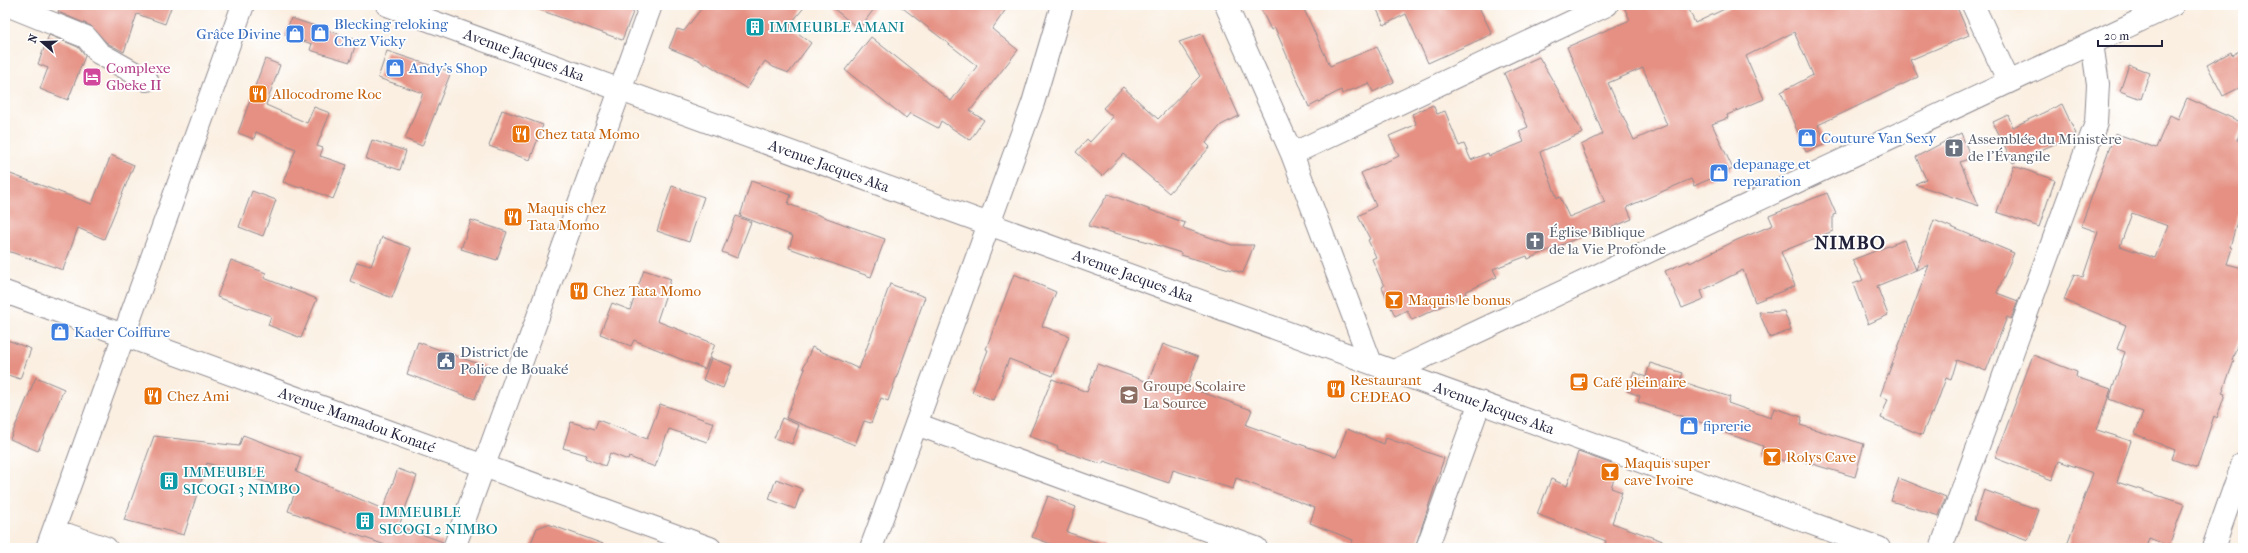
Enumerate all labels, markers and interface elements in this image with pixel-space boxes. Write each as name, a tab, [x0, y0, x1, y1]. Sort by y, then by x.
place label: Blecking reloking Chez Vicky	[334, 15, 449, 50]
building icon: IMMEUBLE AMANI	[744, 16, 766, 38]
place label: IMMEUBLE AMANI	[769, 18, 905, 36]
north arrow	[22, 22, 62, 62]
shop icon: Blecking reloking Chez Vicky	[309, 22, 331, 44]
scale bar	[2098, 22, 2162, 48]
shop icon: Grâce Divine	[284, 23, 306, 45]
street label: Avenue Jacques Aka	[460, 24, 588, 86]
place label: Grâce Divine	[196, 25, 282, 43]
text: 20 m	[2104, 29, 2129, 43]
text: N	[26, 32, 41, 45]
shop icon: Andy's Shop	[384, 57, 406, 79]
place label: Complexe Gbeke II	[106, 59, 171, 94]
place label: Andy's Shop	[408, 59, 487, 77]
hotel icon: Complexe Gbeke II	[81, 66, 103, 88]
restaurant icon: Allocodrome Roc	[247, 83, 269, 105]
place label: Allocodrome Roc	[271, 85, 382, 103]
restaurant icon: Chez tata Momo	[510, 123, 532, 145]
place label: Chez tata Momo	[535, 125, 640, 143]
shop icon: Couture Van Sexy	[1796, 127, 1818, 149]
place label: Couture Van Sexy	[1821, 129, 1937, 147]
place label: Assemblée du Ministère de l'Évangile	[1967, 130, 2122, 165]
street label: Avenue Jacques Aka	[765, 135, 893, 197]
church icon: Assemblée du Ministère de l'Évangile	[1943, 137, 1965, 159]
place label: depanage et reparation	[1733, 155, 1811, 190]
shop icon: depanage et reparation	[1708, 162, 1730, 184]
place label: Maquis chez Tata Momo	[527, 199, 606, 234]
restaurant icon: Maquis chez Tata Momo	[502, 206, 524, 228]
place label: Église Biblique de la Vie Profonde	[1549, 223, 1667, 258]
church icon: Église Biblique de la Vie Profonde	[1524, 230, 1546, 252]
district label: NIMBO	[1814, 232, 1886, 254]
street label: Avenue Jacques Aka	[1069, 245, 1197, 307]
restaurant icon: Chez Tata Momo	[568, 280, 590, 302]
place label: Chez Tata Momo	[593, 282, 701, 300]
bar icon: Maquis le bonus	[1383, 289, 1405, 311]
place label: Maquis le bonus	[1408, 291, 1511, 309]
shop icon: Kader Coiffure	[49, 321, 71, 343]
place label: Kader Coiffure	[74, 323, 171, 341]
place label: District de Police de Bouaké	[460, 343, 569, 378]
public building icon: District de Police de Bouaké	[435, 350, 457, 372]
place label: Restaurant CEDEAO	[1350, 371, 1422, 406]
cafe icon: Café plein aire	[1568, 371, 1590, 393]
place label: Café plein aire	[1593, 373, 1687, 391]
place label: Groupe Scolaire La Source	[1143, 377, 1246, 412]
street label: Avenue Jacques Aka	[1430, 377, 1558, 439]
restaurant icon: Restaurant CEDEAO	[1325, 378, 1347, 400]
street label: Avenue Mamadou Konaté	[275, 383, 438, 457]
school or university icon: Groupe Scolaire La Source	[1118, 384, 1140, 406]
restaurant icon: Chez Ami	[142, 385, 164, 407]
place label: Chez Ami	[167, 387, 230, 405]
shop icon: fiprerie	[1678, 415, 1700, 437]
place label: fiprerie	[1703, 417, 1752, 435]
bar icon: Rolys Cave	[1761, 446, 1783, 468]
place label: Rolys Cave	[1786, 448, 1857, 466]
place label: Maquis super cave Ivoire	[1624, 454, 1711, 489]
bar icon: Maquis super cave Ivoire	[1599, 461, 1621, 483]
place label: IMMEUBLE SICOGI 3 NIMBO	[183, 463, 300, 498]
building icon: IMMEUBLE SICOGI 3 NIMBO	[158, 470, 180, 492]
place label: IMMEUBLE SICOGI 2 NIMBO	[379, 503, 498, 538]
building icon: IMMEUBLE SICOGI 2 NIMBO	[354, 510, 376, 532]

